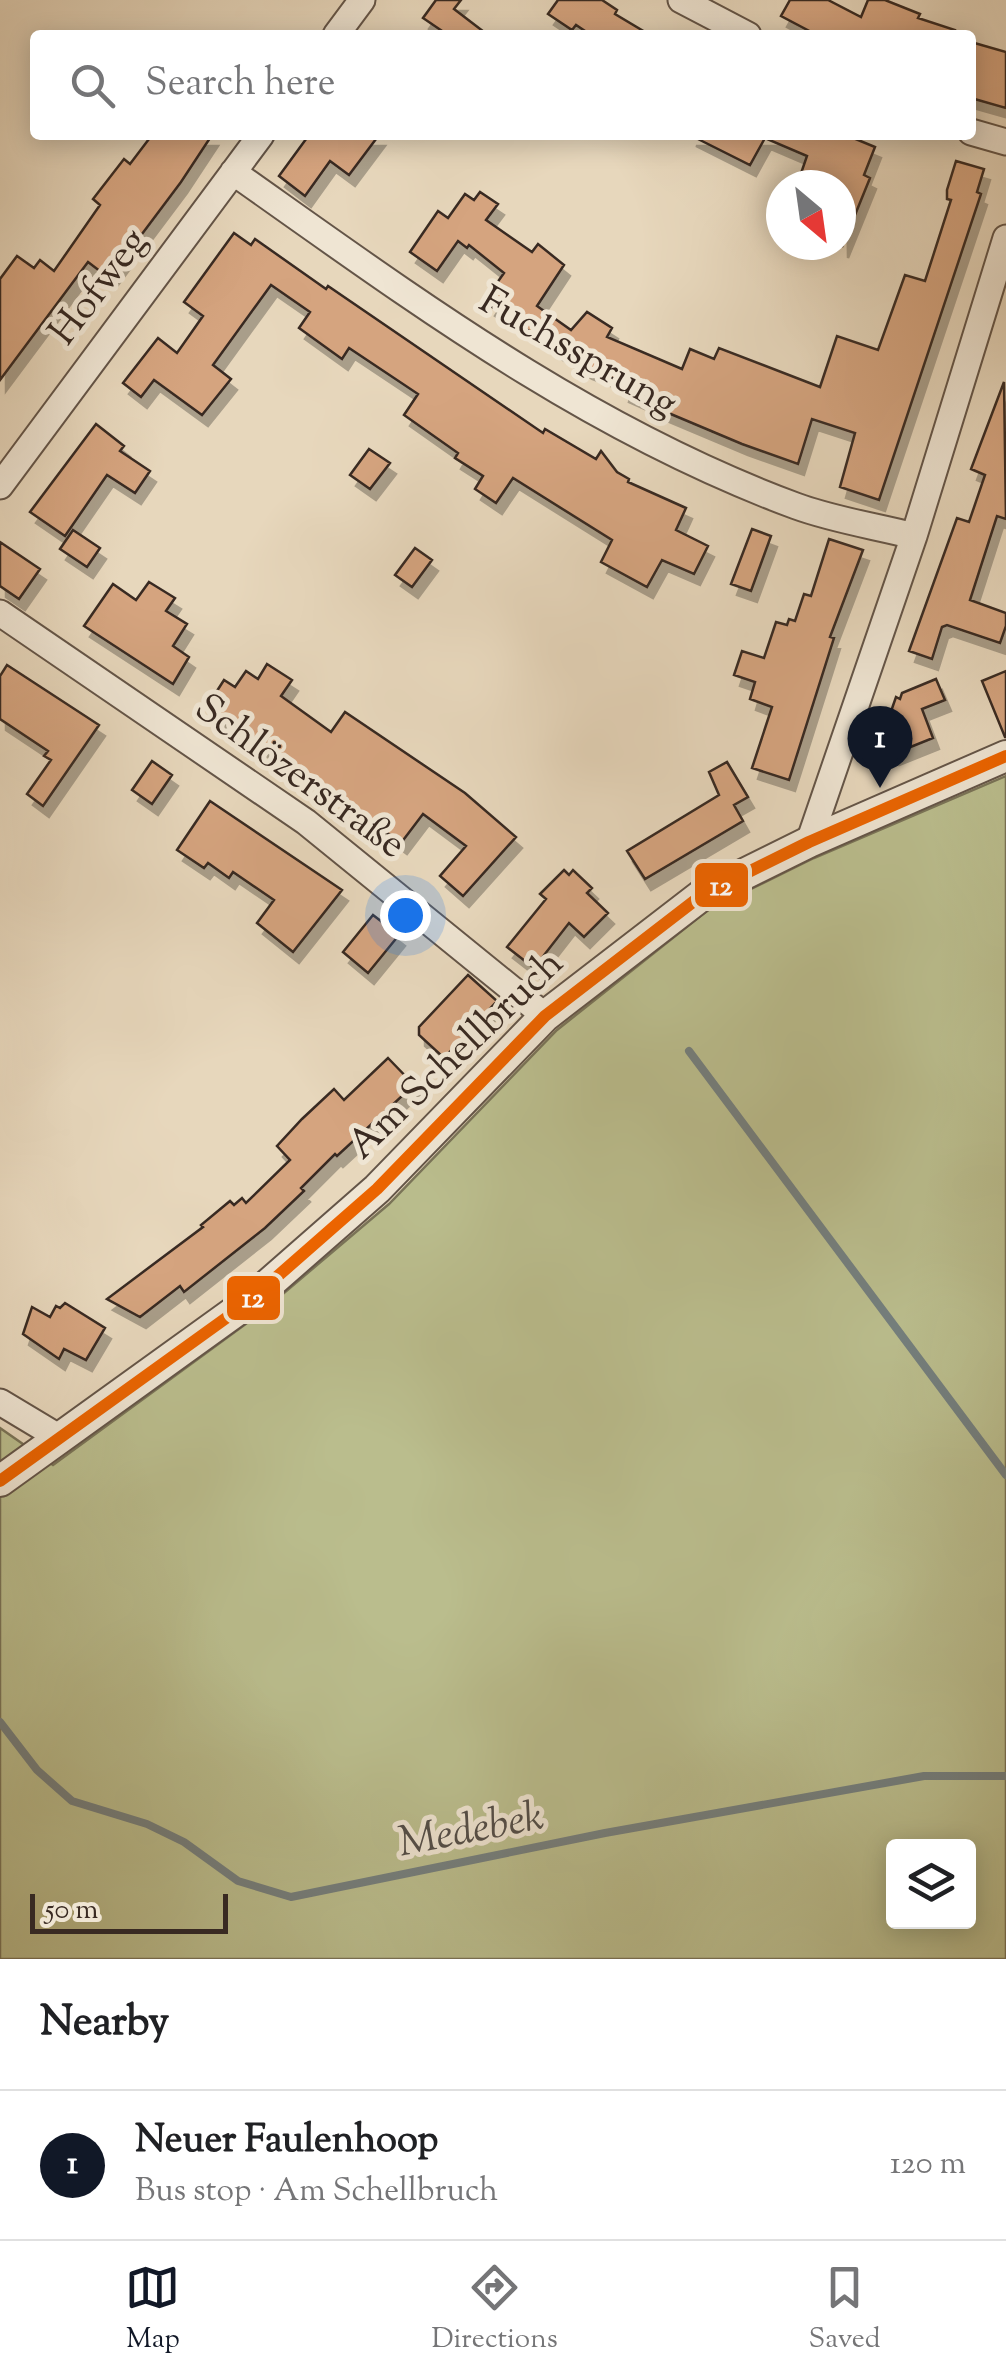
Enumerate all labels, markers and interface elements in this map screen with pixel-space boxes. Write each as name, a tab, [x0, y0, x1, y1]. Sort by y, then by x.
search box	[30, 30, 976, 140]
icon: search	[65, 58, 120, 113]
text: Search here	[145, 58, 336, 112]
north arrow	[766, 170, 856, 260]
street label: Hofweg	[37, 217, 163, 359]
street label: Fuchssprung	[467, 274, 687, 434]
street label: Schlözerstraße	[181, 682, 417, 874]
pin: 1	[848, 706, 912, 788]
line badge: 12	[693, 861, 750, 909]
text: 12	[710, 868, 733, 908]
your location	[380, 890, 431, 941]
street label: Am Schellbruch	[336, 938, 578, 1174]
line badge: 12	[225, 1274, 282, 1322]
text: 12	[242, 1280, 265, 1320]
water label: Medebek	[393, 1789, 549, 1875]
map controls	[886, 1839, 976, 1929]
button: layers	[886, 1839, 976, 1929]
scale bar	[30, 1889, 228, 1934]
text: 50 m	[45, 1891, 99, 1931]
text: Nearby	[40, 1994, 169, 2054]
text: Neuer Faulenhoop	[135, 2115, 438, 2169]
text: 1	[67, 2142, 78, 2188]
text: 120 m	[890, 2142, 966, 2188]
text: Bus stop · Am Schellbruch	[135, 2169, 498, 2215]
tab: Map	[125, 2260, 180, 2360]
tab: Directions	[431, 2260, 558, 2360]
tab: Saved	[809, 2260, 881, 2360]

